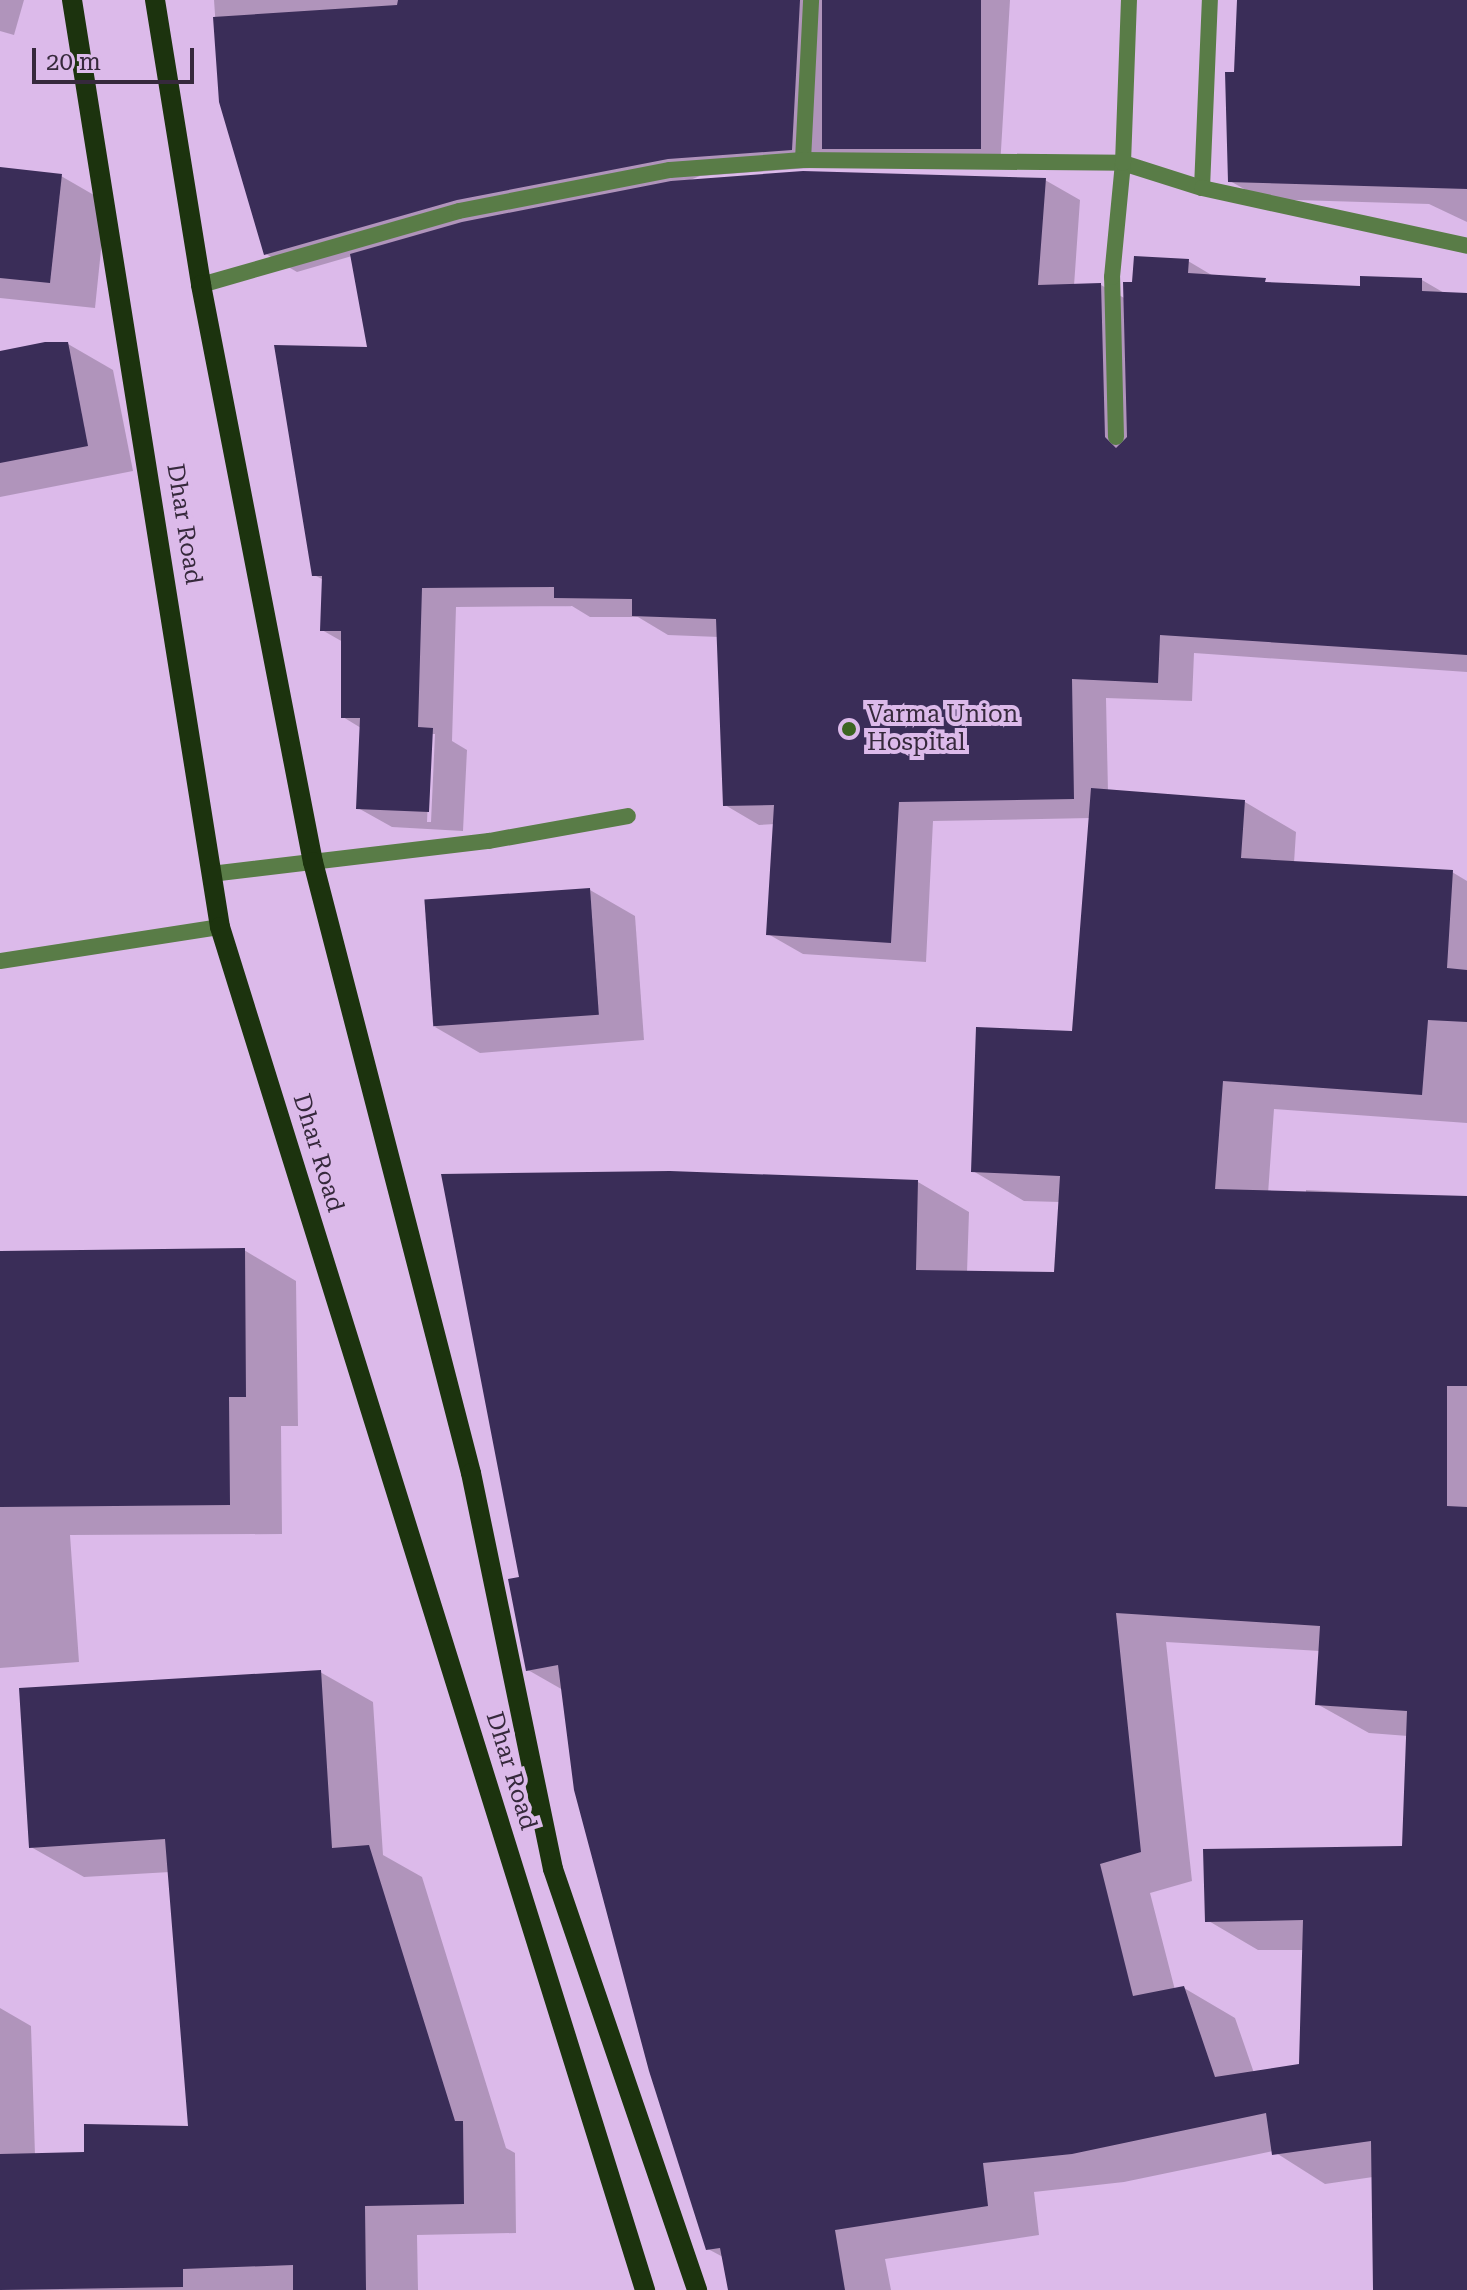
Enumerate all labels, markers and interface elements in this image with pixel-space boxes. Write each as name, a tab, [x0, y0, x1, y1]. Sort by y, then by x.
scale bar	[36, 32, 198, 82]
text: 20 m	[46, 48, 101, 76]
street label: Dhar Road	[160, 462, 208, 586]
place label: Varma Union Hospital	[867, 701, 1018, 757]
marker: Varma Union Hospital	[838, 718, 860, 740]
street label: Dhar Road	[286, 1090, 350, 1216]
street label: Dhar Road	[479, 1708, 543, 1834]

